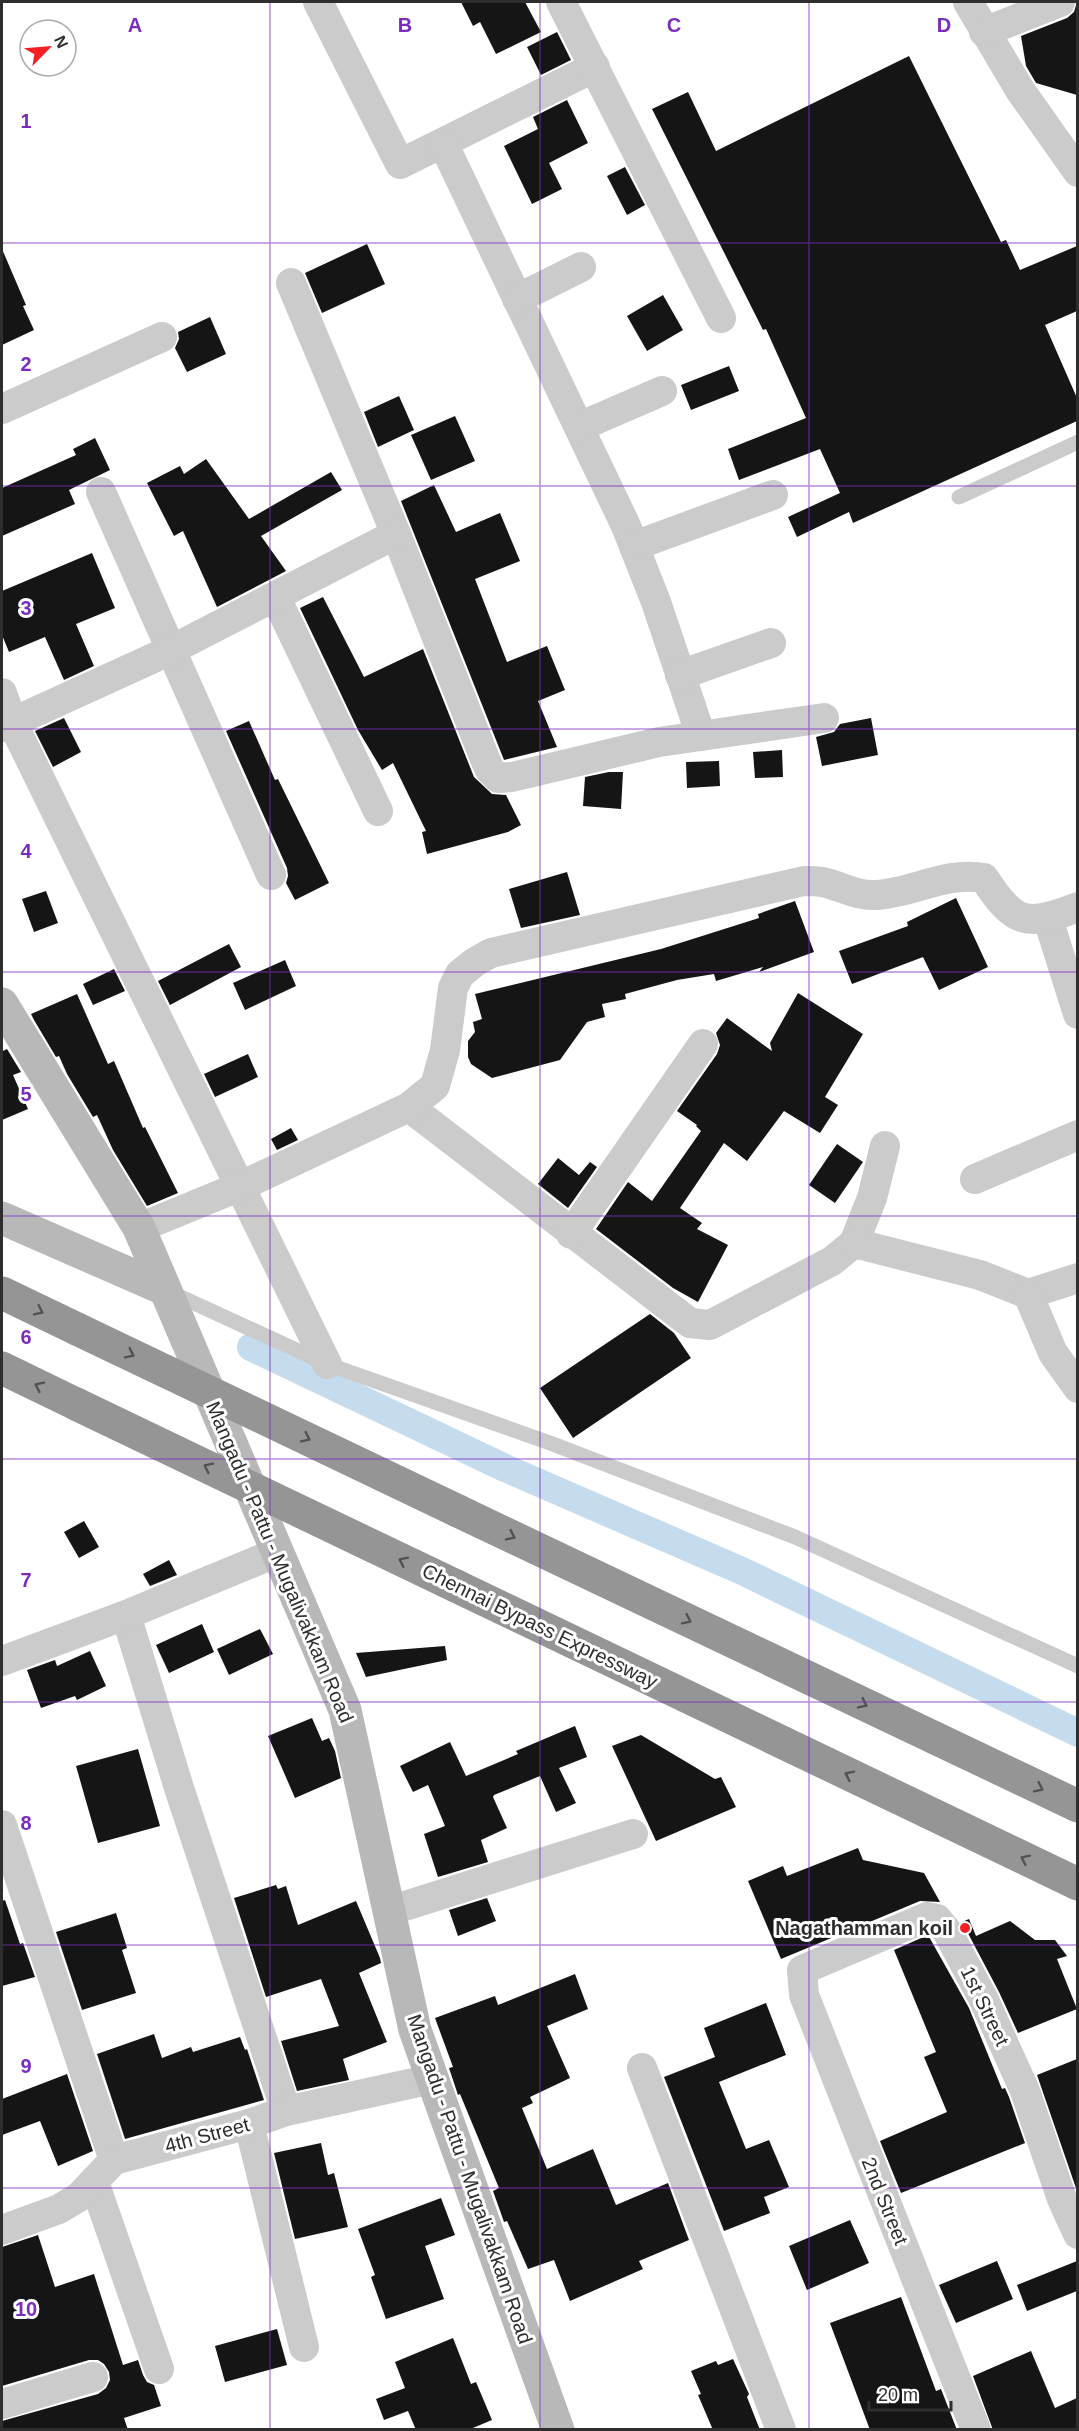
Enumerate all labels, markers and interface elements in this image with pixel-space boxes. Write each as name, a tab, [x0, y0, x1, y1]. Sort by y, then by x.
text: A	[128, 14, 142, 36]
text: B	[398, 14, 412, 36]
text: C	[667, 14, 681, 36]
text: D	[937, 14, 951, 36]
north arrow	[18, 18, 78, 78]
text: N	[51, 33, 71, 51]
text: 1	[20, 110, 32, 132]
text: 2	[20, 353, 32, 375]
text: 3	[20, 597, 32, 619]
text: 4	[20, 840, 32, 862]
text: 5	[20, 1083, 32, 1105]
one-way arrow	[33, 1303, 44, 1315]
text: 6	[20, 1326, 32, 1348]
one-way arrow	[124, 1347, 135, 1359]
one-way arrow	[34, 1382, 45, 1393]
street label: Mangadu - Pattu - Mugalivakkam Road	[202, 1398, 358, 1726]
one-way arrow	[300, 1431, 311, 1443]
one-way arrow	[204, 1463, 215, 1475]
one-way arrow	[504, 1528, 515, 1540]
one-way arrow	[399, 1556, 410, 1568]
street label: Chennai Bypass Expressway	[419, 1559, 661, 1693]
text: 7	[20, 1569, 32, 1591]
one-way arrow	[680, 1612, 691, 1624]
one-way arrow	[856, 1696, 867, 1708]
one-way arrow	[844, 1770, 855, 1782]
one-way arrow	[1032, 1780, 1043, 1792]
text: 8	[20, 1812, 32, 1834]
one-way arrow	[1020, 1855, 1031, 1866]
place label: Nagathamman koil	[775, 1917, 953, 1939]
marker: Nagathamman koil	[958, 1921, 972, 1935]
street label: 1st Street	[956, 1963, 1014, 2050]
street label: Mangadu - Pattu - Mugalivakkam Road	[403, 2011, 537, 2347]
text: 9	[20, 2055, 32, 2077]
street label: 4th Street	[162, 2113, 252, 2157]
street label: 2nd Street	[858, 2154, 913, 2248]
text: 10	[15, 2298, 37, 2320]
scale bar	[869, 2374, 952, 2412]
text: 20 m	[878, 2385, 918, 2405]

